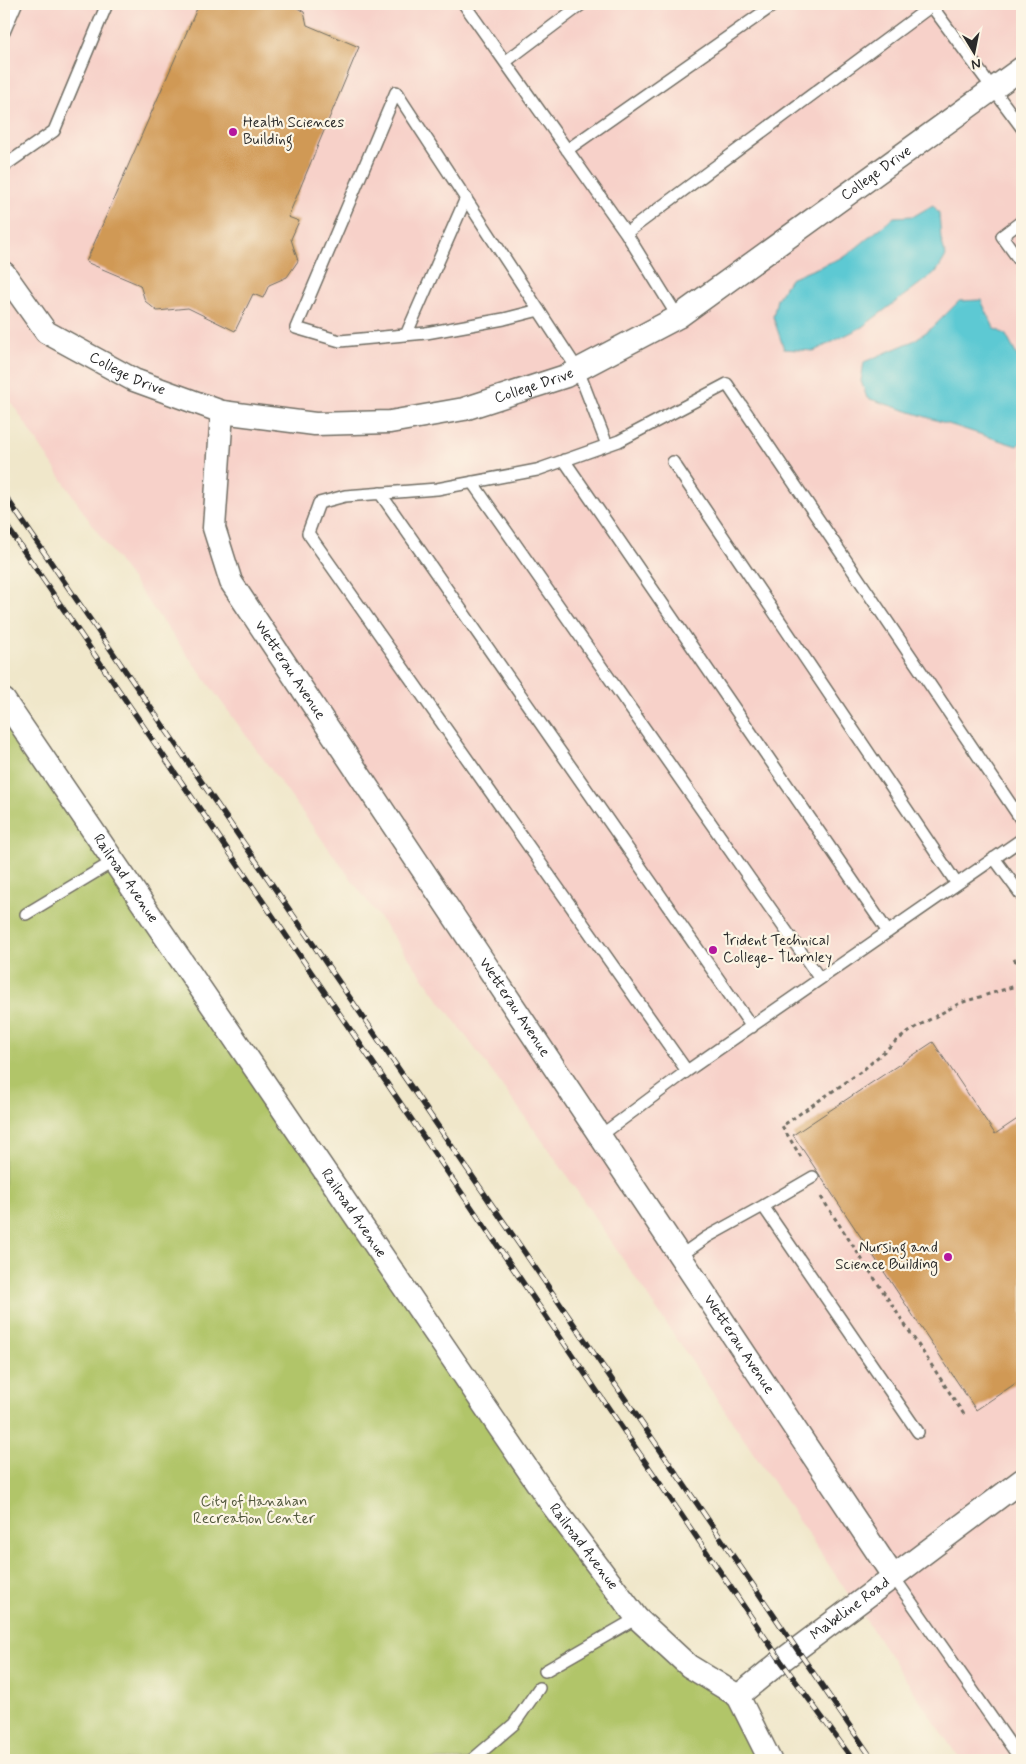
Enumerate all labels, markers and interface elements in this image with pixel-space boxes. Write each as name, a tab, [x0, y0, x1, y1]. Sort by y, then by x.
north arrow	[948, 28, 998, 78]
text: N	[970, 54, 982, 73]
place label: Health Sciences Building	[243, 113, 344, 151]
marker: Health Sciences Building	[227, 126, 239, 138]
street label: College Drive	[837, 141, 916, 206]
street label: College Drive	[85, 347, 168, 401]
street label: College Drive	[492, 363, 578, 409]
street label: Wetterau Avenue	[250, 617, 330, 724]
street label: Railroad Avenue	[88, 830, 163, 927]
place label: Trident Technical College- Thornley	[723, 931, 832, 968]
marker: Trident Technical College- Thornley	[707, 944, 719, 956]
street label: Wetterau Avenue	[474, 954, 555, 1061]
street label: Railroad Avenue	[316, 1165, 391, 1262]
place label: Nursing and Science Building	[835, 1238, 938, 1276]
marker: Nursing and Science Building	[942, 1251, 954, 1263]
street label: Wetterau Avenue	[699, 1291, 779, 1398]
park label: City of Hanahan Recreation Center	[193, 1492, 316, 1529]
street label: Railroad Avenue	[544, 1499, 623, 1594]
street label: Mabeline Road	[806, 1573, 894, 1645]

